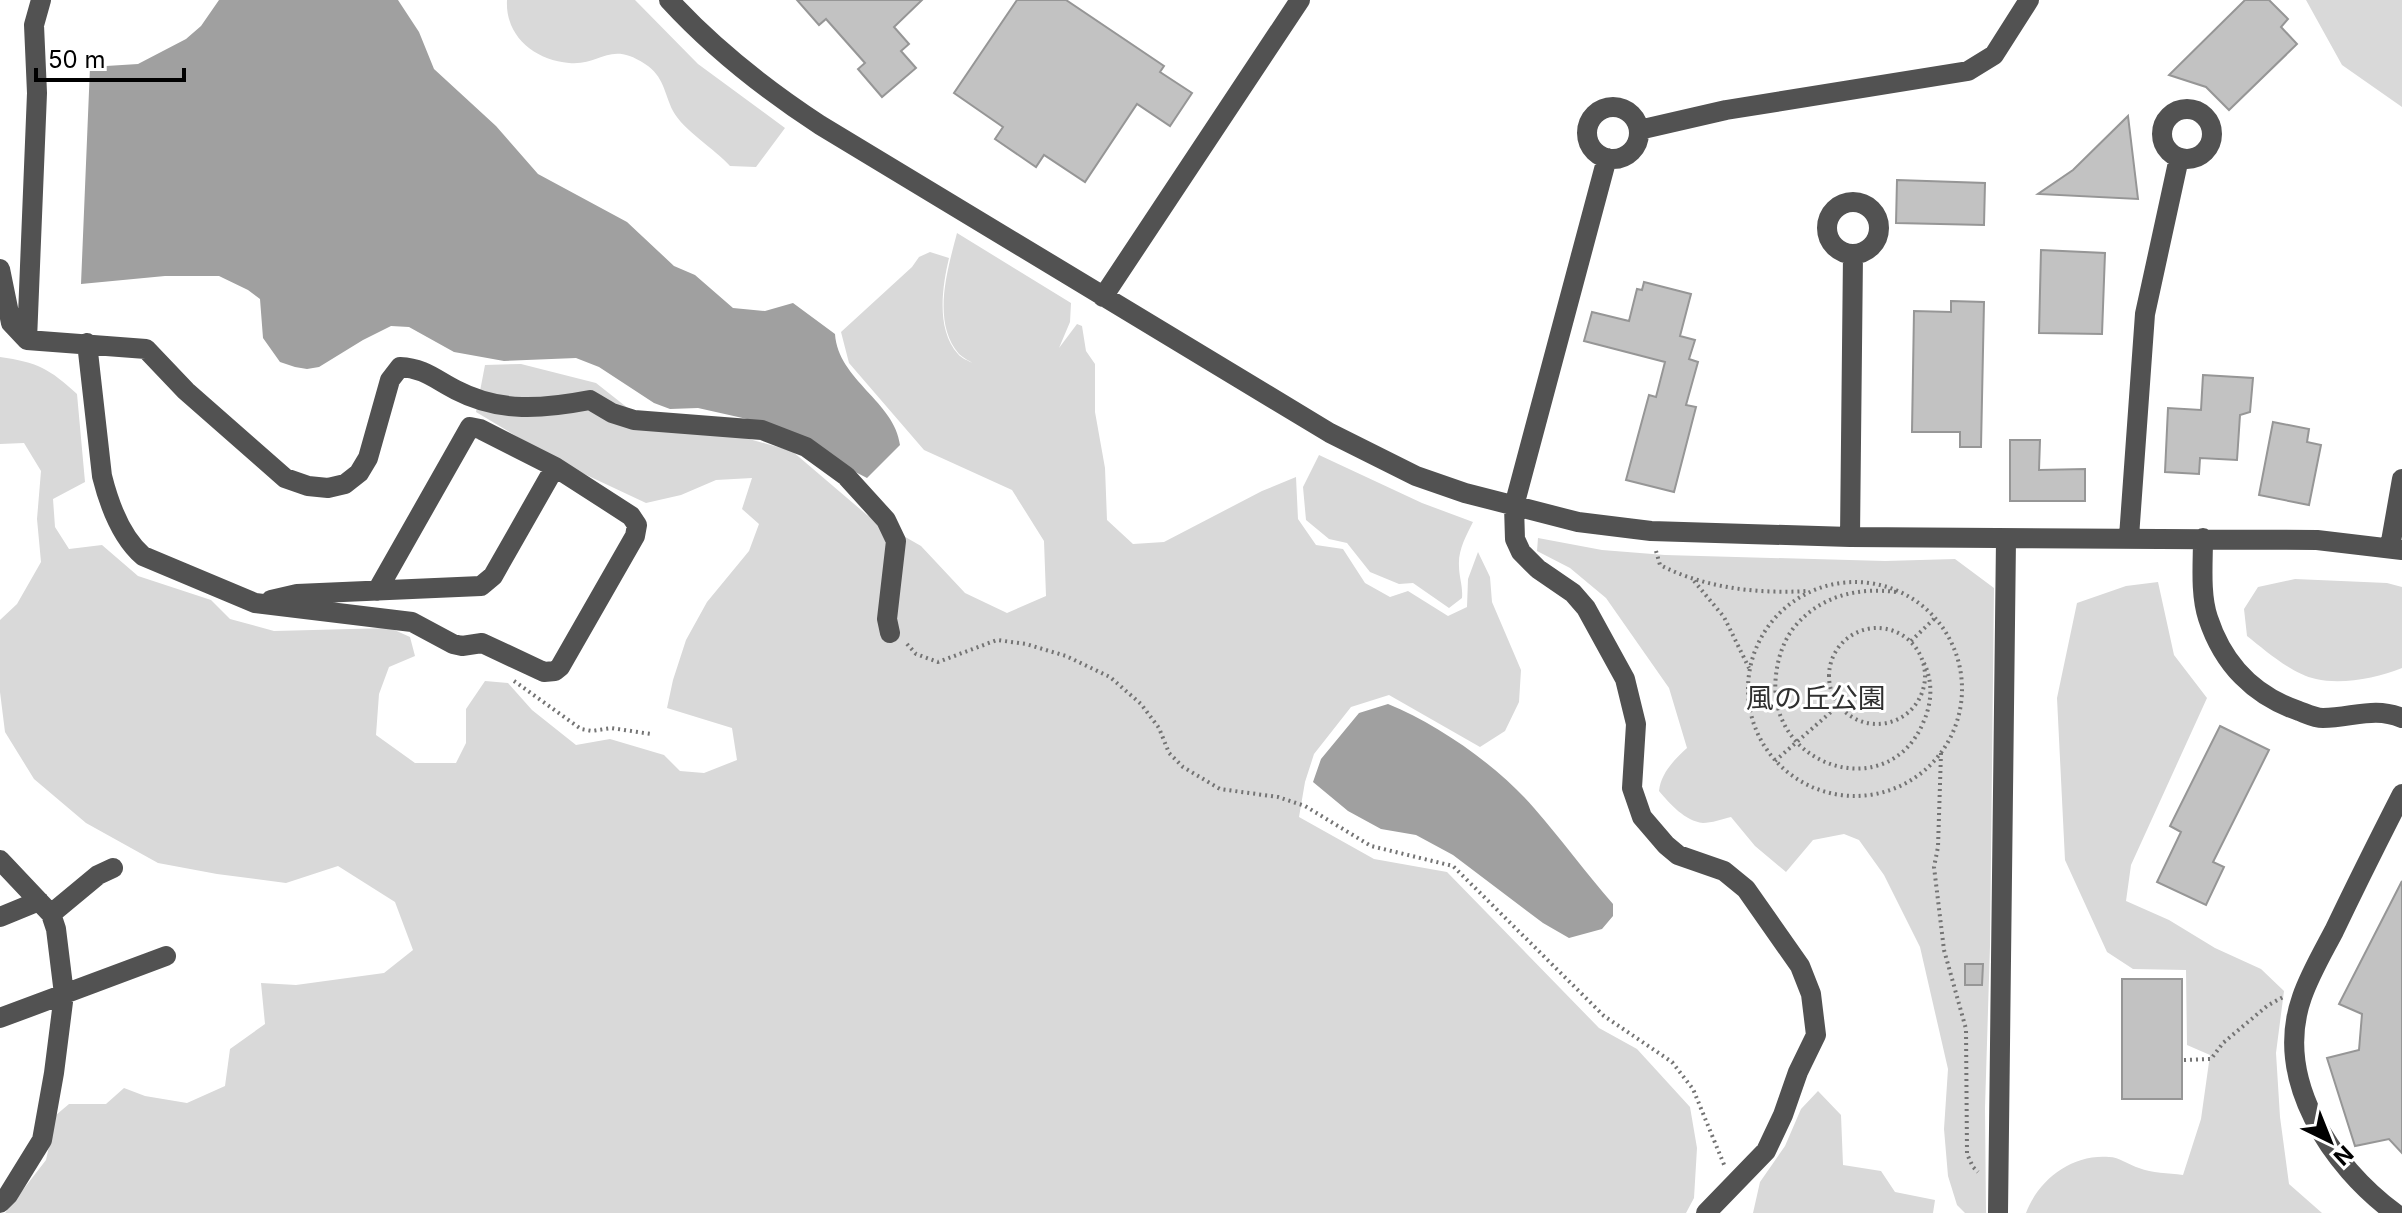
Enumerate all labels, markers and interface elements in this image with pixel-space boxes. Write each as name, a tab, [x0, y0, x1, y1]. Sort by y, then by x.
scale bar	[36, 32, 184, 82]
text: 50 m	[48, 45, 106, 74]
park label: 風の丘公園	[1746, 681, 1886, 715]
north arrow	[2290, 1101, 2370, 1181]
text: N	[2329, 1140, 2359, 1171]

